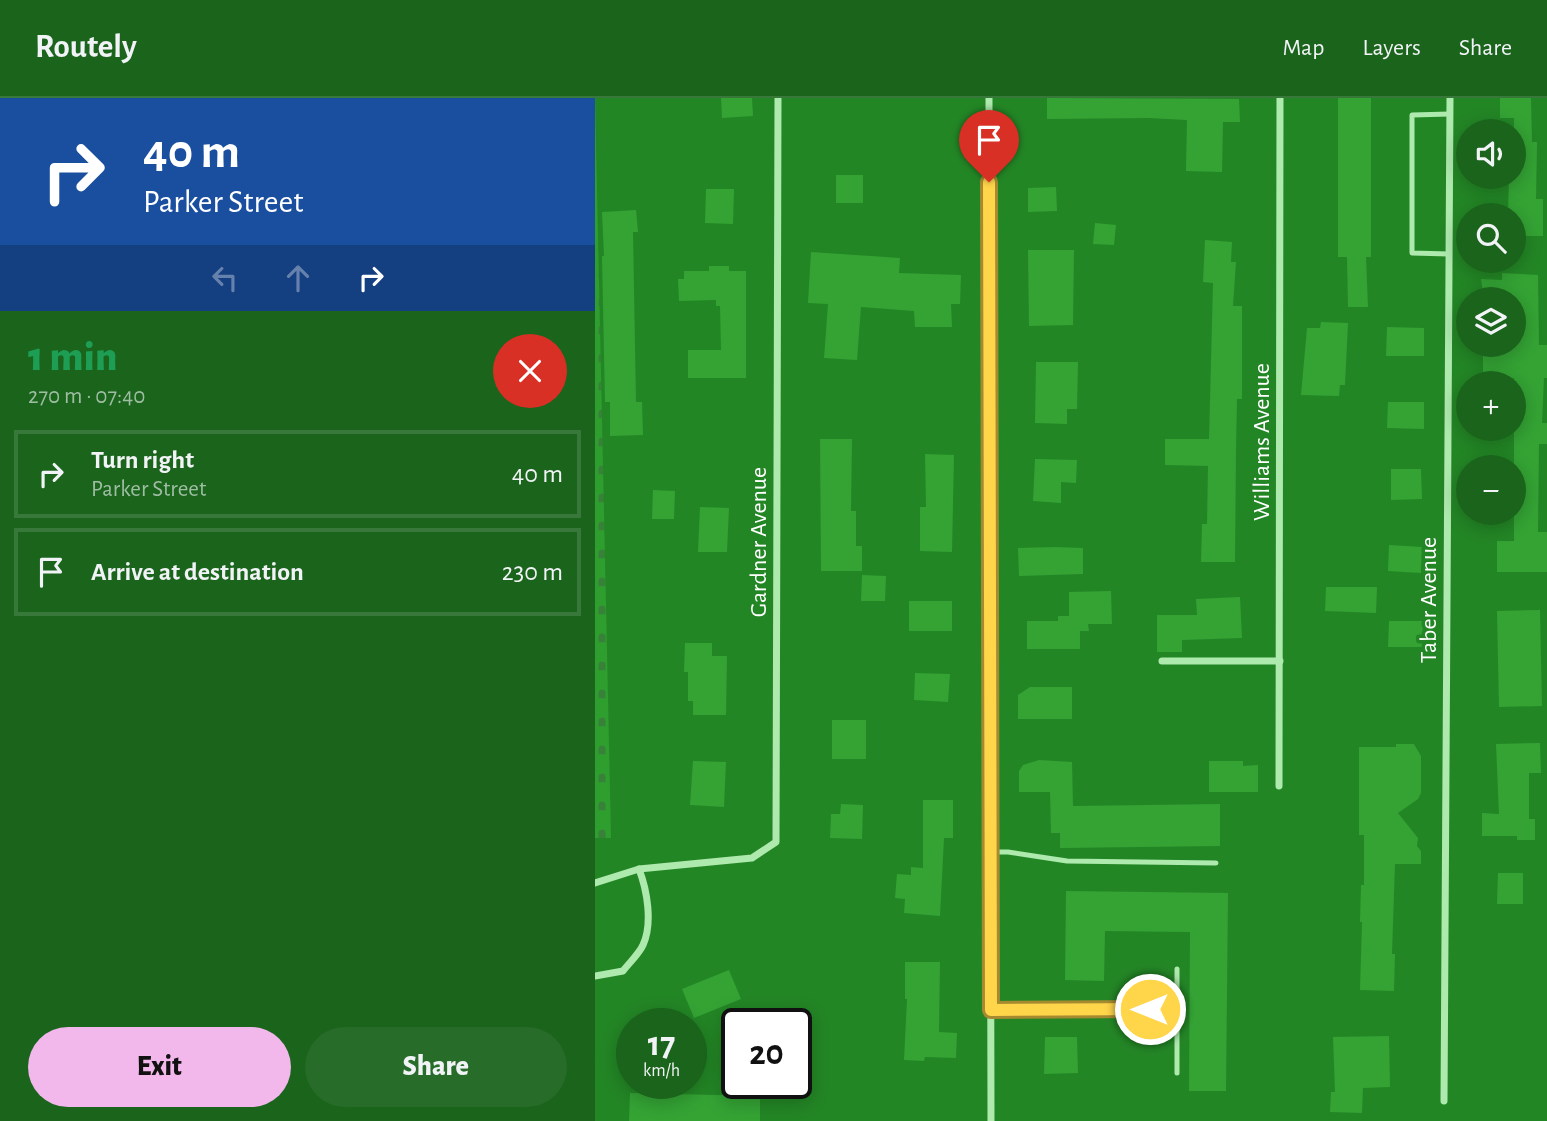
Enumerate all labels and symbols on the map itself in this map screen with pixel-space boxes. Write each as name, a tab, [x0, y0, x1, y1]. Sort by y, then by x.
pin	[959, 110, 1019, 182]
street label: Williams Avenue	[1250, 363, 1274, 521]
street label: Gardner Avenue	[747, 467, 771, 617]
street label: Taber Avenue	[1417, 537, 1441, 663]
position arrow	[1113, 972, 1187, 1046]
speed limit sign: 20	[721, 1008, 812, 1099]

